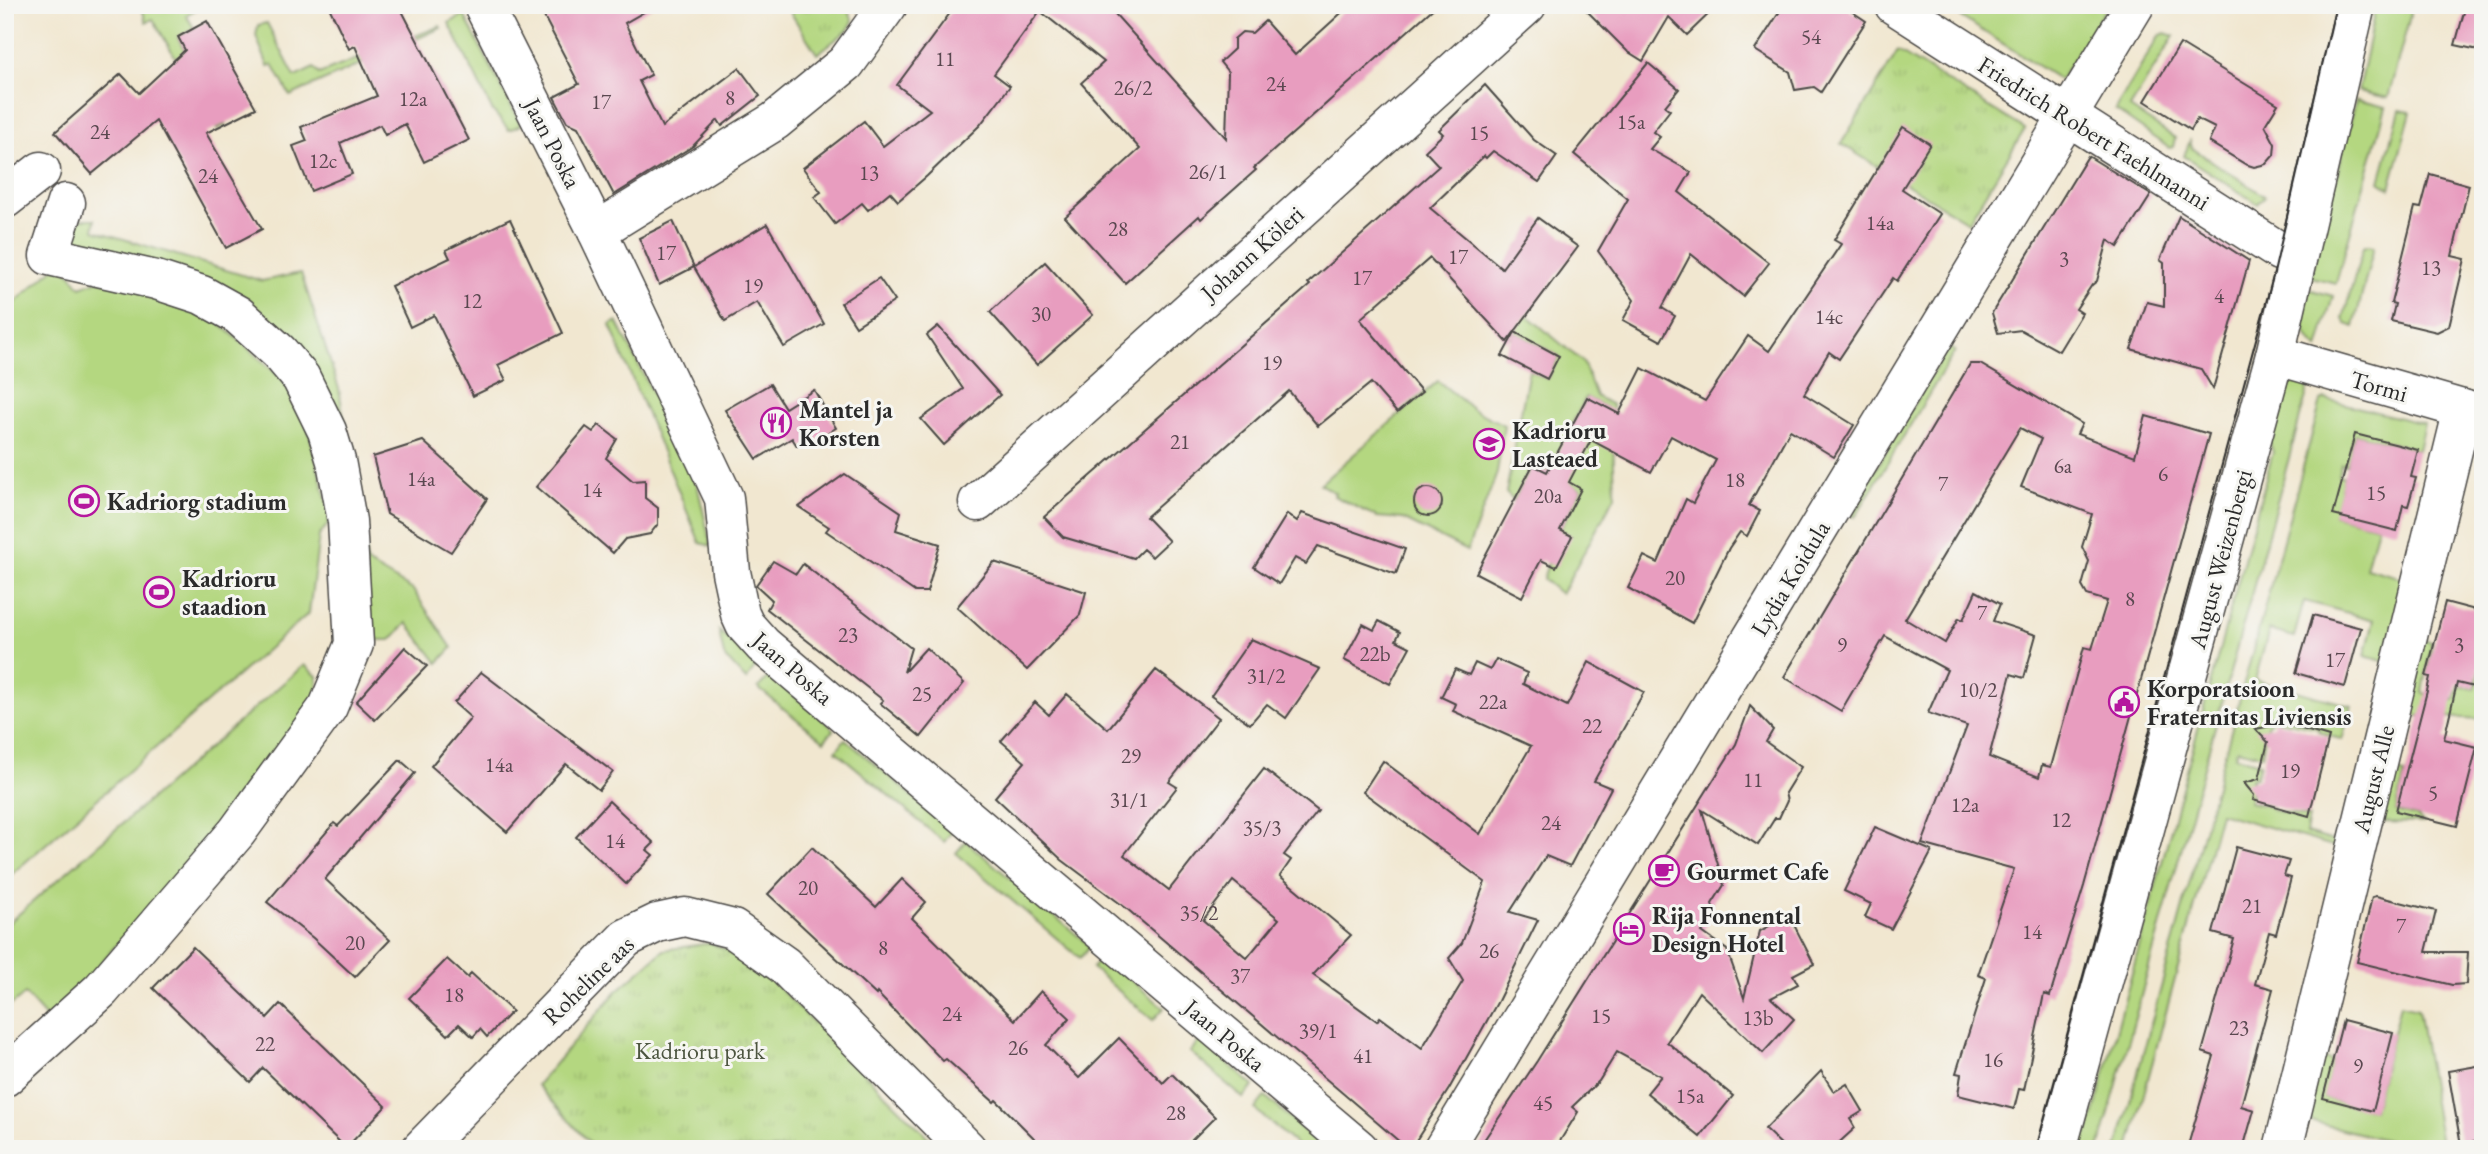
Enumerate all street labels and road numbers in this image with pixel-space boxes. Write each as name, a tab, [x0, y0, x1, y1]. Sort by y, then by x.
street label: Friedrich Robert Faehlmanni	[1972, 49, 2216, 217]
street label: Jaan Poska	[516, 91, 589, 194]
street label: Johann Köleri	[1192, 198, 1310, 309]
street label: Tormi	[2347, 363, 2411, 409]
street label: August Weizenbergi	[2181, 466, 2259, 653]
street label: Lydia Koidula	[1743, 514, 1837, 641]
street label: Jaan Poska	[745, 623, 840, 712]
street label: August Alle	[2344, 722, 2401, 837]
street label: Roheline aas	[536, 929, 640, 1031]
street label: Jaan Poska	[1176, 991, 1273, 1078]

